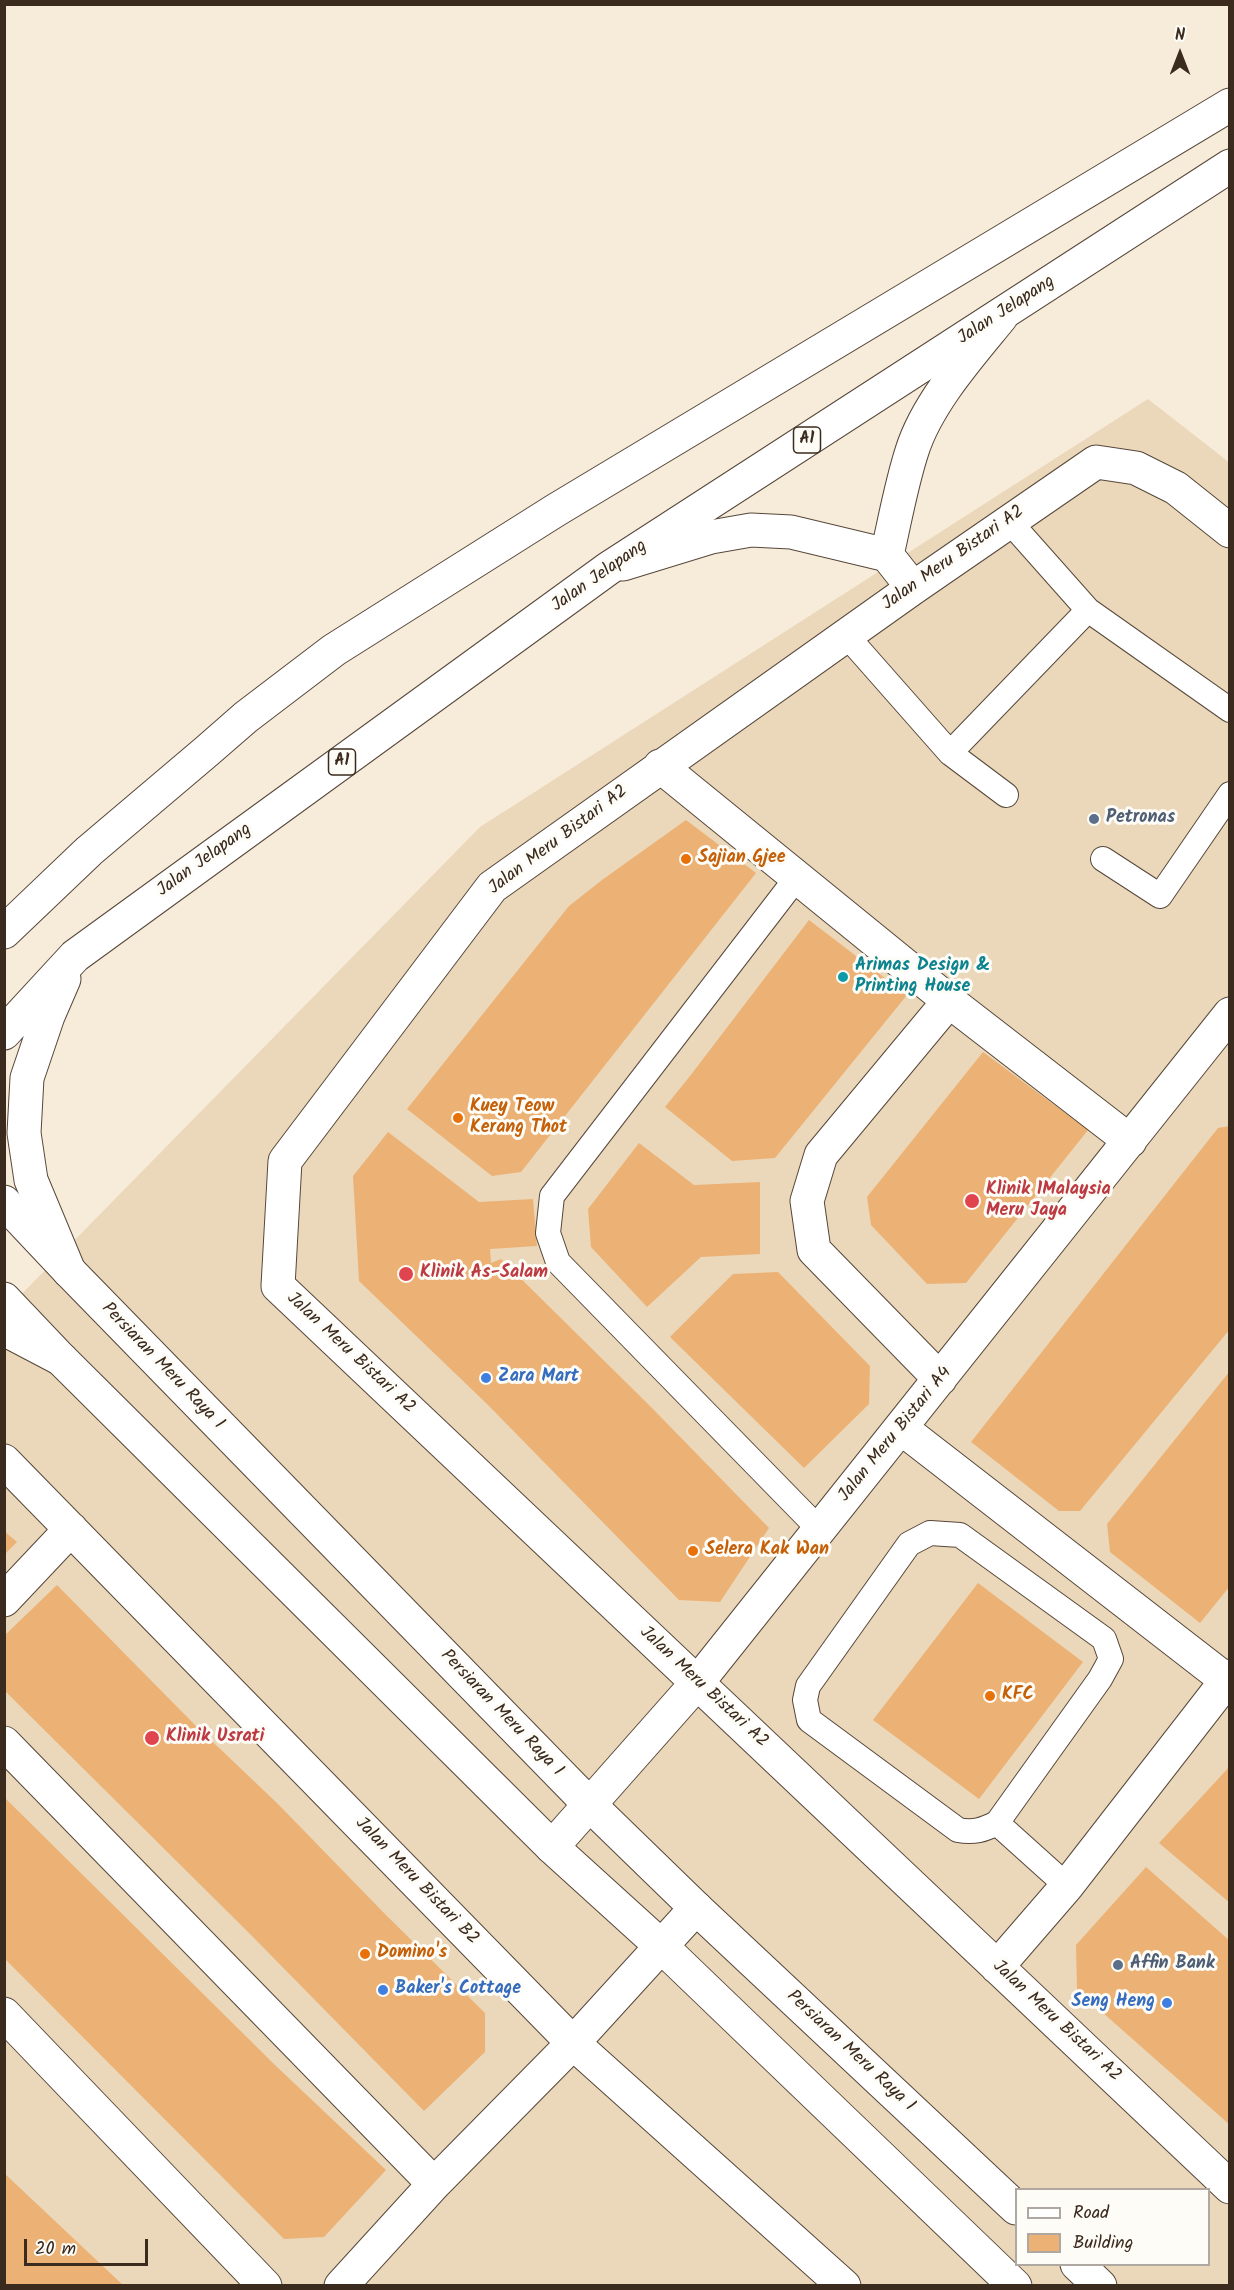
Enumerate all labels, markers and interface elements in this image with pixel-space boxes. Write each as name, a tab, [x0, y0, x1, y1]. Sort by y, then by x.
text: N	[1175, 23, 1185, 48]
north arrow	[1150, 24, 1210, 84]
street label: Jalan Jelapang	[955, 272, 1059, 350]
road number: A1	[794, 427, 820, 453]
street label: Jalan Meru Bistari A2	[879, 502, 1029, 616]
street label: Jalan Jelapang	[548, 536, 652, 618]
road number: A1	[328, 749, 356, 775]
street label: Jalan Meru Bistari A2	[485, 782, 633, 900]
place label: Petronas	[1106, 808, 1175, 830]
marker: Petronas	[1087, 812, 1101, 826]
street label: Jalan Jelapang	[154, 820, 256, 902]
place label: Sajian Gjee	[698, 848, 786, 870]
marker: Sajian Gjee	[679, 852, 693, 866]
place label: Arimas Design & Printing House	[855, 956, 990, 998]
marker: Arimas Design & Printing House	[836, 970, 850, 984]
place label: Kuey Teow Kerang Thot	[470, 1097, 567, 1140]
marker: Kuey Teow Kerang Thot	[451, 1111, 465, 1125]
place label: Klinik 1Malaysia Meru Jaya	[986, 1180, 1111, 1222]
marker: Klinik 1Malaysia Meru Jaya	[963, 1192, 981, 1210]
place label: Klinik As-Salam	[420, 1263, 548, 1285]
marker: Klinik As-Salam	[397, 1265, 415, 1283]
street label: Jalan Meru Bistari A2	[281, 1289, 419, 1419]
street label: Persiaran Meru Raya 1	[96, 1299, 228, 1435]
street label: Jalan Meru Bistari A4	[835, 1363, 957, 1507]
place label: Zara Mart	[498, 1367, 579, 1389]
marker: Zara Mart	[479, 1371, 493, 1385]
place label: Selera Kak Wan	[705, 1540, 829, 1562]
marker: Selera Kak Wan	[686, 1544, 700, 1558]
street label: Jalan Meru Bistari A2	[634, 1623, 772, 1753]
street label: Persiaran Meru Raya 1	[435, 1646, 567, 1782]
place label: KFC	[1002, 1685, 1034, 1707]
marker: KFC	[983, 1689, 997, 1703]
place label: Klinik Usrati	[166, 1727, 264, 1749]
marker: Klinik Usrati	[143, 1729, 161, 1747]
street label: Jalan Meru Bistari B2	[350, 1814, 482, 1950]
place label: Domino's	[377, 1943, 447, 1965]
marker: Domino's	[358, 1947, 372, 1961]
place label: Affin Bank	[1130, 1954, 1215, 1976]
street label: Jalan Meru Bistari A2	[987, 1957, 1125, 2087]
marker: Affin Bank	[1111, 1958, 1125, 1972]
place label: Baker's Cottage	[395, 1979, 521, 2001]
marker: Baker's Cottage	[376, 1983, 390, 1997]
street label: Persiaran Meru Raya 1	[781, 1987, 919, 2117]
place label: Seng Heng	[1072, 1992, 1155, 2014]
marker: Seng Heng	[1160, 1996, 1174, 2010]
legend	[1015, 2188, 1210, 2266]
text: Road	[1073, 2199, 1109, 2228]
scale bar	[27, 2227, 152, 2265]
text: Building	[1073, 2229, 1133, 2258]
text: 20 m	[35, 2235, 76, 2264]

